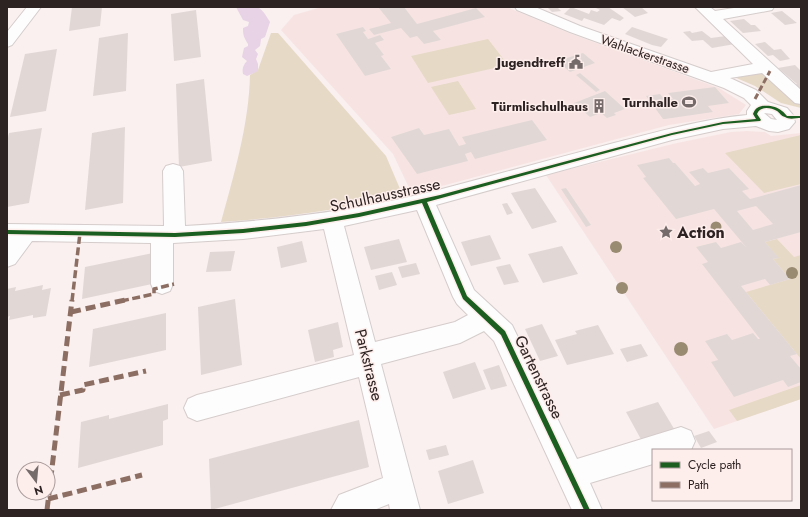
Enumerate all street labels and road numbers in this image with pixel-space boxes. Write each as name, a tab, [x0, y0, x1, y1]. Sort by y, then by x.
street label: Wahlackerstrasse	[598, 30, 692, 78]
street label: Schulhausstrasse	[328, 172, 442, 218]
street label: Parkstrasse	[349, 327, 389, 403]
street label: Gartenstrasse	[509, 331, 569, 423]

